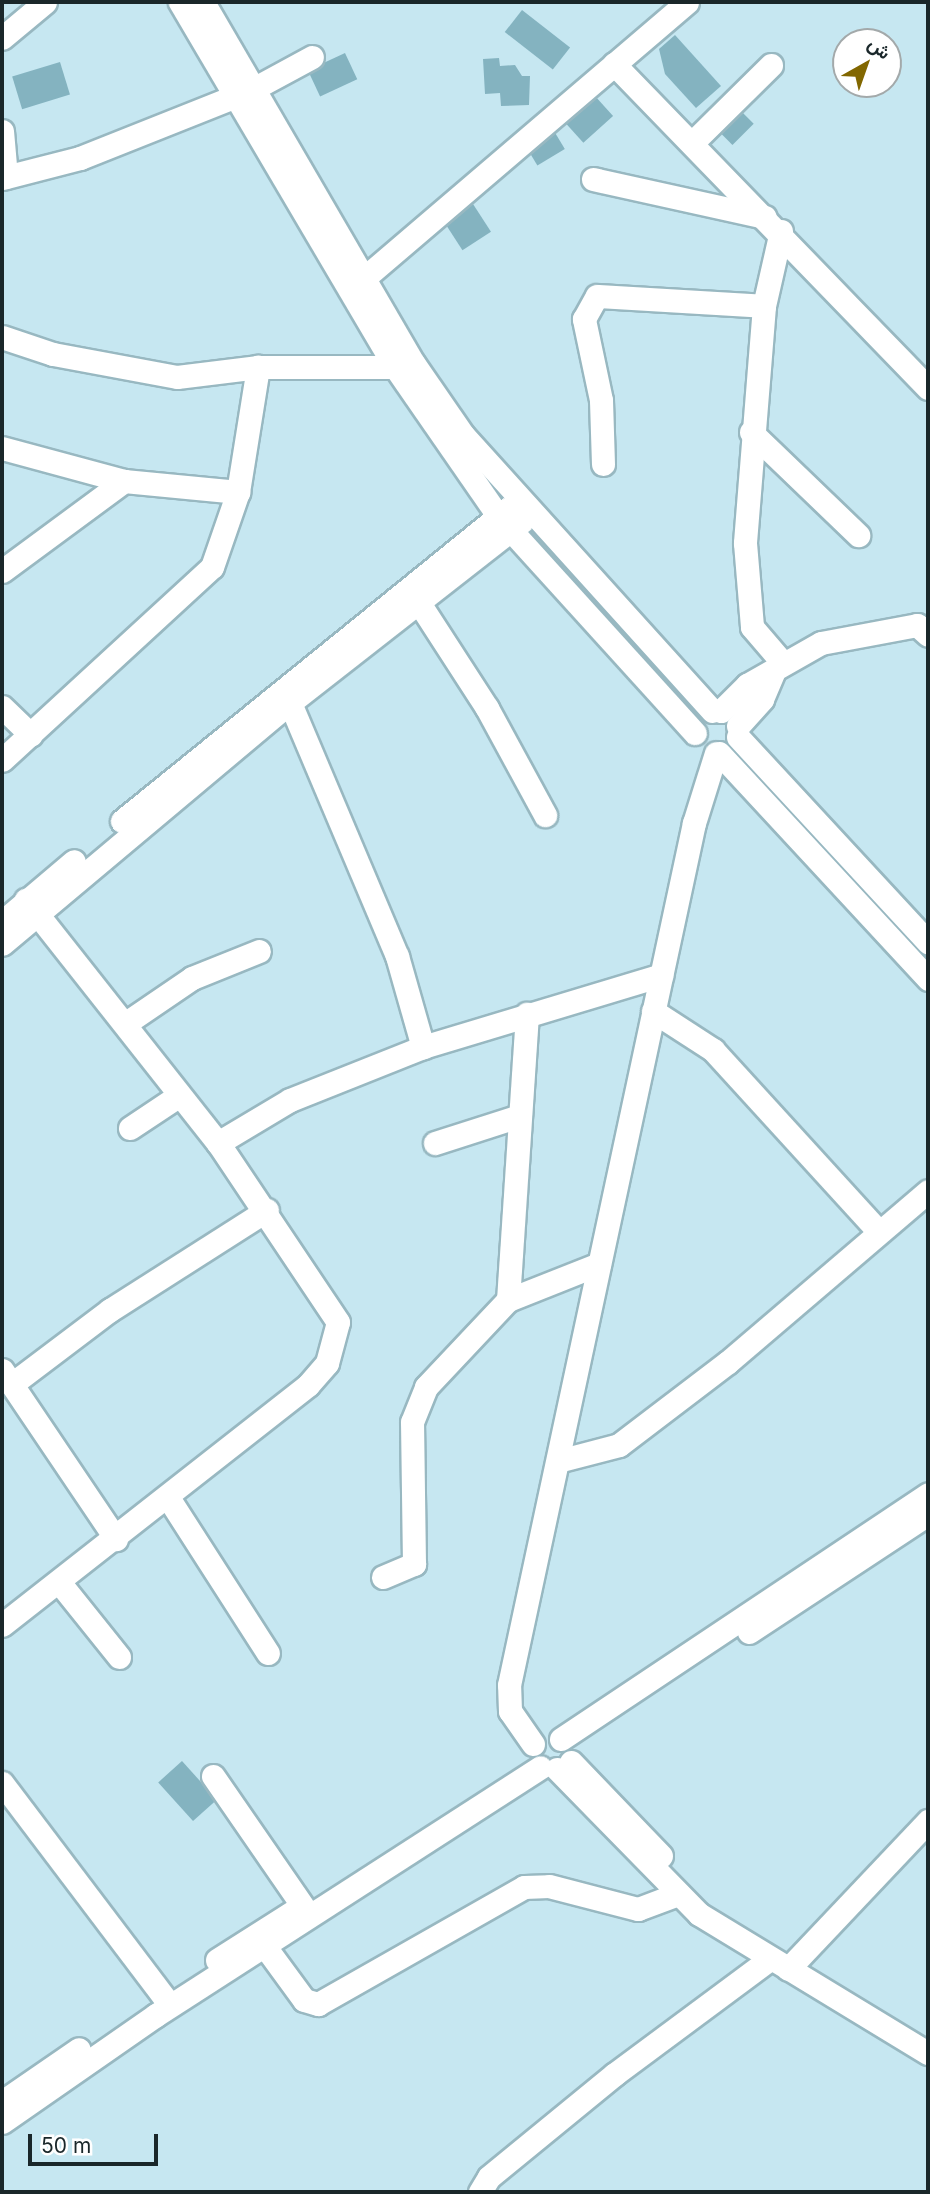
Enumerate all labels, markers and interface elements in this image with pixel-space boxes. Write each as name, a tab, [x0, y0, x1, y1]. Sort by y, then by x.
north arrow	[832, 28, 902, 98]
text: ش	[863, 32, 896, 64]
scale bar	[32, 2120, 161, 2164]
text: 50 m	[41, 2133, 91, 2158]

